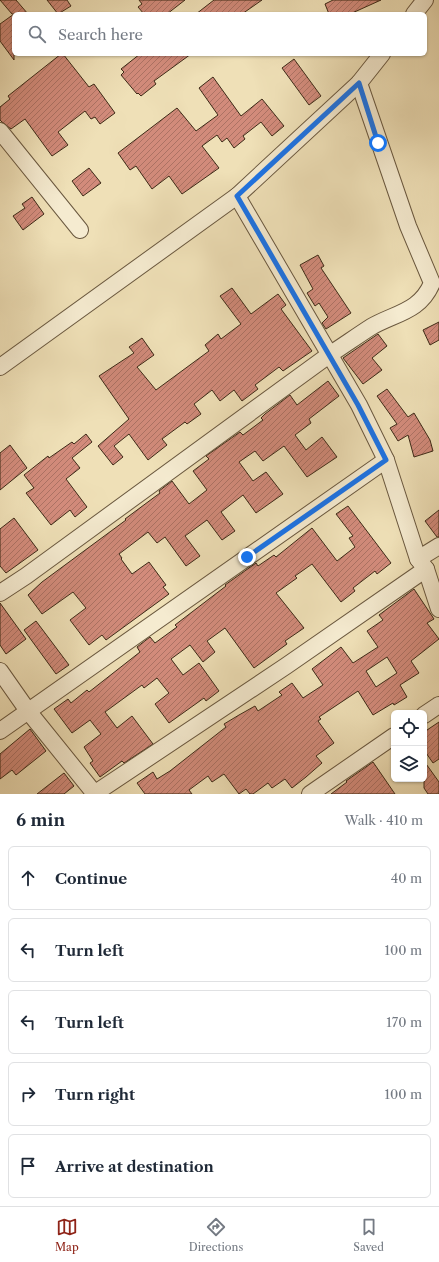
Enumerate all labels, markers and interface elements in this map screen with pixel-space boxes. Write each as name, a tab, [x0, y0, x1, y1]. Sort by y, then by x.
search box	[12, 12, 427, 56]
icon: search	[26, 23, 48, 45]
text: Search here	[58, 25, 143, 44]
route start	[369, 134, 387, 152]
route end	[238, 548, 256, 566]
map controls	[391, 710, 427, 782]
button: locate	[391, 710, 427, 746]
button: layers	[391, 746, 427, 782]
text: 6 min	[16, 810, 65, 830]
text: Walk · 410 m	[345, 812, 423, 828]
icon: ahead	[17, 867, 39, 889]
text: Continue	[55, 869, 127, 888]
text: 40 m	[391, 870, 422, 886]
icon: left	[17, 939, 39, 961]
text: Turn left	[55, 941, 124, 960]
text: 100 m	[384, 942, 422, 958]
icon: left	[17, 1011, 39, 1033]
text: Turn left	[55, 1013, 124, 1032]
text: 170 m	[386, 1014, 422, 1030]
icon: right	[17, 1083, 39, 1105]
text: Turn right	[55, 1085, 135, 1104]
text: 100 m	[384, 1086, 422, 1102]
icon: arrive	[17, 1155, 39, 1177]
text: Arrive at destination	[55, 1157, 214, 1176]
tab: Map	[55, 1216, 79, 1254]
tab: Directions	[189, 1216, 243, 1254]
tab: Saved	[353, 1216, 384, 1254]

